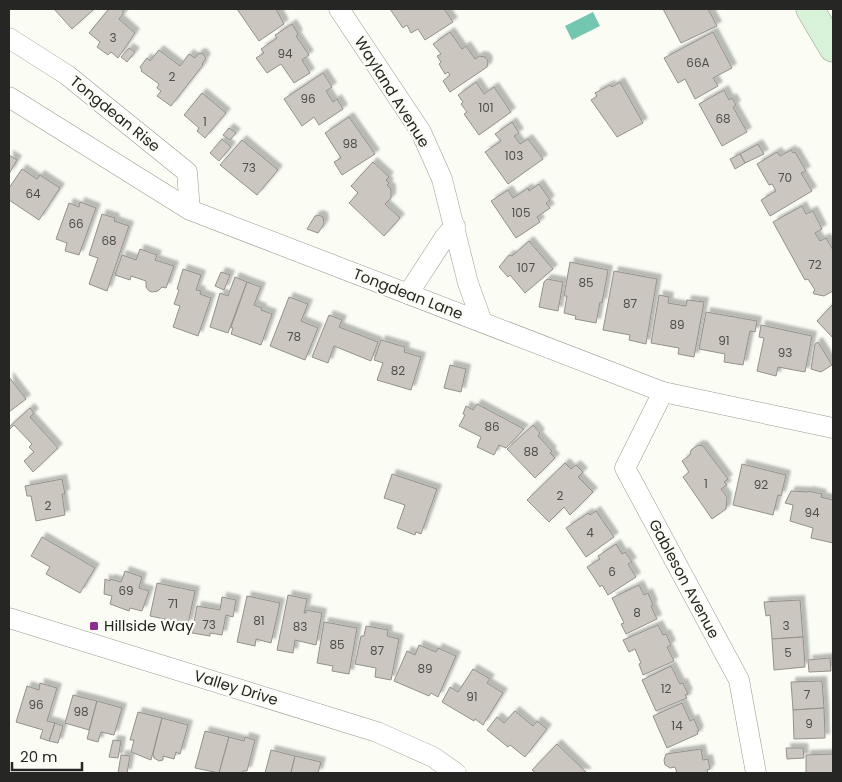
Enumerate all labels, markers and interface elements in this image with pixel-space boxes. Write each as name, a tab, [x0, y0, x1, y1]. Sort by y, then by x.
house number: 3	[109, 29, 117, 46]
street label: Wayland Avenue	[350, 32, 435, 151]
house number: 94	[277, 45, 293, 62]
house number: 66A	[686, 54, 710, 71]
house number: 2	[169, 68, 176, 85]
street label: Tongdean Rise	[66, 71, 165, 157]
house number: 96	[300, 90, 316, 107]
house number: 101	[478, 99, 494, 116]
house number: 68	[715, 110, 731, 127]
house number: 1	[203, 113, 207, 130]
house number: 98	[342, 135, 358, 152]
house number: 103	[505, 147, 523, 164]
house number: 73	[242, 159, 256, 176]
house number: 70	[778, 169, 792, 186]
house number: 64	[25, 185, 41, 202]
house number: 105	[512, 204, 530, 221]
house number: 66	[68, 215, 84, 232]
house number: 68	[101, 232, 117, 249]
house number: 72	[808, 256, 822, 273]
house number: 107	[517, 259, 535, 276]
street label: Tongdean Lane	[350, 263, 466, 324]
house number: 85	[578, 274, 594, 291]
house number: 87	[623, 295, 638, 312]
house number: 89	[669, 316, 685, 333]
house number: 78	[287, 328, 301, 345]
house number: 91	[718, 332, 730, 349]
house number: 93	[778, 344, 792, 361]
house number: 82	[391, 362, 405, 379]
house number: 86	[484, 418, 500, 435]
house number: 88	[523, 443, 539, 460]
house number: 1	[704, 475, 708, 492]
house number: 92	[754, 476, 768, 493]
house number: 2	[557, 487, 564, 504]
house number: 2	[45, 497, 52, 514]
house number: 94	[804, 504, 820, 521]
street label: Gableson Avenue	[644, 515, 725, 642]
house number: 4	[586, 524, 594, 541]
house number: 6	[608, 563, 616, 580]
house number: 69	[118, 582, 134, 599]
house number: 71	[168, 595, 178, 612]
house number: 8	[633, 604, 641, 621]
house number: 81	[253, 612, 265, 629]
place label: Hillside Way	[104, 615, 194, 636]
house number: 73	[202, 616, 216, 633]
house number: 3	[782, 617, 790, 634]
house number: 83	[293, 618, 307, 635]
marker: Hillside Way	[88, 620, 100, 632]
house number: 85	[329, 636, 345, 653]
house number: 87	[370, 642, 385, 659]
house number: 5	[784, 644, 792, 661]
house number: 89	[417, 660, 433, 677]
street label: Valley Drive	[191, 665, 281, 710]
house number: 12	[661, 680, 671, 697]
house number: 7	[804, 686, 811, 703]
house number: 91	[466, 688, 478, 705]
house number: 96	[28, 696, 44, 713]
house number: 98	[73, 703, 89, 720]
house number: 9	[805, 715, 813, 732]
house number: 14	[671, 717, 683, 734]
scale bar	[12, 740, 82, 772]
text: 20 m	[20, 746, 58, 767]

